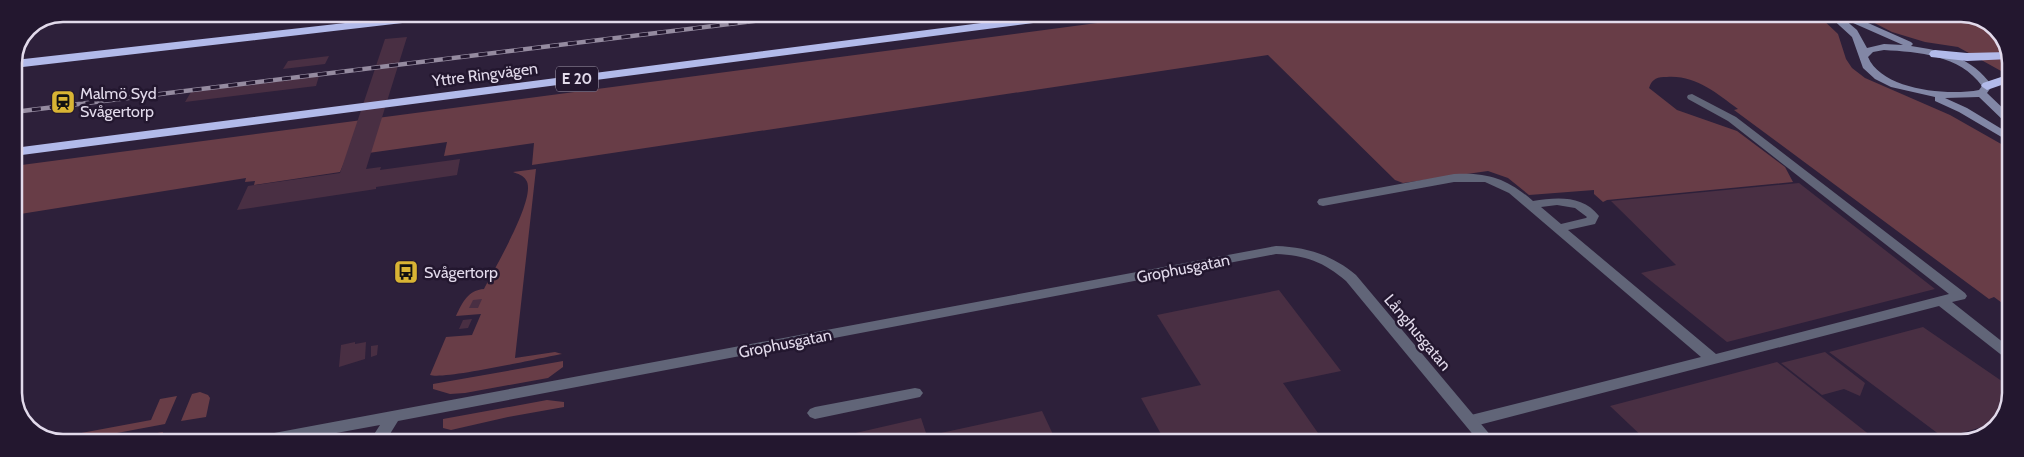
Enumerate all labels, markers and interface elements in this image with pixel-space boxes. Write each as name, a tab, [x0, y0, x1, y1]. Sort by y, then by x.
street label: Yttre Ringvägen	[430, 59, 539, 91]
road number: E 20	[556, 66, 598, 92]
place label: Malmö Syd Svågertorp	[80, 84, 157, 121]
station icon: Malmö Syd Svågertorp	[50, 89, 76, 115]
street label: Grophusgatan	[1135, 250, 1231, 287]
bus stop icon: Svågertorp	[393, 259, 419, 285]
place label: Svågertorp	[424, 263, 498, 282]
street label: Långhusgatan	[1380, 290, 1455, 374]
street label: Grophusgatan	[737, 325, 833, 362]

